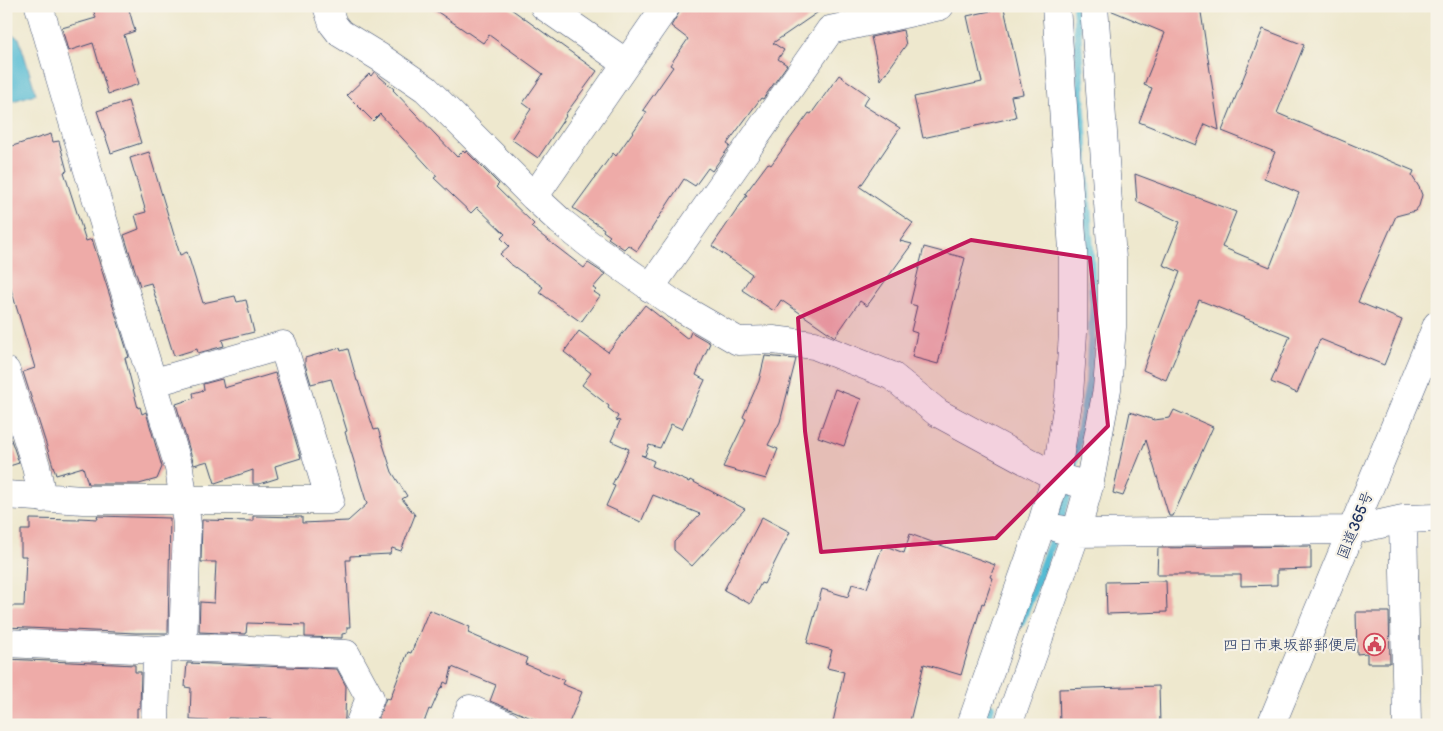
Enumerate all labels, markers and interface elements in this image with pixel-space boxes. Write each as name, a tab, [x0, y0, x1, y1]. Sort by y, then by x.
street label: 国道365号	[1333, 488, 1378, 562]
public building icon: 四日市東坂部郵便局	[1362, 633, 1386, 657]
place label: 四日市東坂部郵便局	[1223, 636, 1358, 655]

